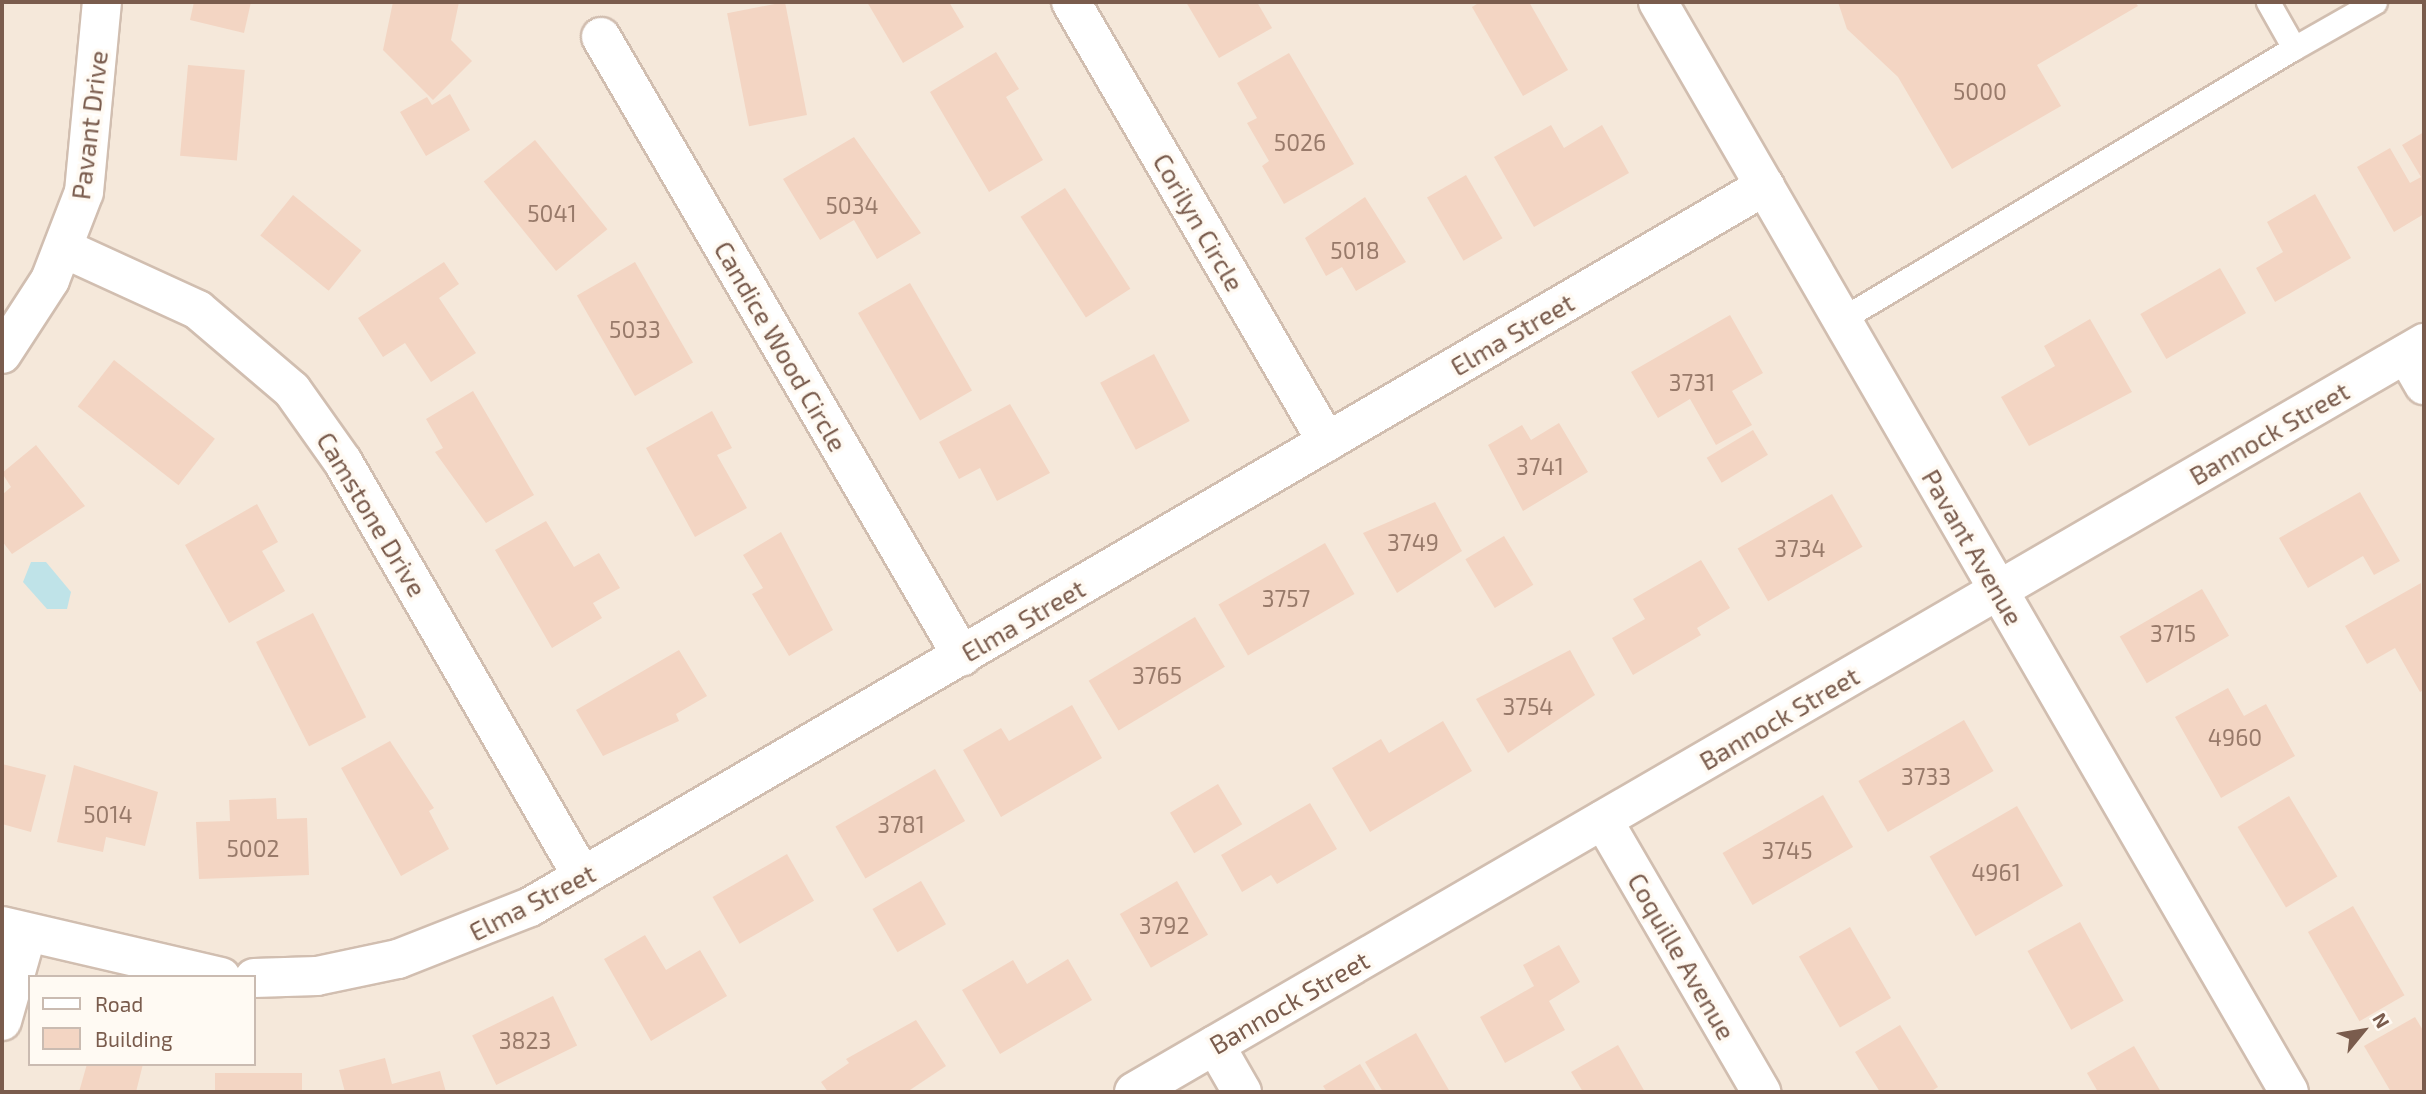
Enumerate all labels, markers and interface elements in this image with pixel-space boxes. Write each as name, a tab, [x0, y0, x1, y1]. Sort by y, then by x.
street label: Pavant Drive	[64, 49, 114, 201]
house number: 5000	[1953, 77, 2007, 105]
house number: 5026	[1274, 128, 1326, 156]
street label: Corilyn Circle	[1147, 148, 1251, 296]
house number: 5034	[825, 191, 879, 219]
house number: 5041	[527, 199, 577, 227]
street label: Candice Wood Circle	[708, 235, 854, 457]
house number: 5018	[1330, 236, 1380, 264]
street label: Elma Street	[1445, 286, 1579, 382]
house number: 5033	[609, 315, 661, 343]
house number: 3731	[1669, 368, 1715, 396]
street label: Bannock Street	[2184, 375, 2354, 491]
street label: Camstone Drive	[311, 426, 433, 602]
house number: 3741	[1516, 452, 1564, 480]
street label: Pavant Avenue	[1916, 463, 2030, 631]
house number: 3749	[1387, 528, 1439, 556]
house number: 3734	[1774, 534, 1826, 562]
street label: Elma Street	[956, 572, 1090, 668]
house number: 3757	[1262, 584, 1310, 612]
house number: 3715	[2150, 619, 2196, 647]
street label: Bannock Street	[1694, 660, 1864, 776]
house number: 3765	[1132, 661, 1182, 689]
house number: 3754	[1502, 692, 1554, 720]
house number: 4960	[2208, 723, 2262, 751]
house number: 3733	[1901, 762, 1951, 790]
house number: 5014	[83, 800, 133, 828]
house number: 3781	[877, 810, 925, 838]
house number: 5002	[227, 834, 279, 862]
house number: 3745	[1761, 836, 1813, 864]
street label: Elma Street	[464, 857, 600, 947]
house number: 4961	[1971, 858, 2021, 886]
street label: Coquille Avenue	[1621, 867, 1743, 1045]
house number: 3792	[1139, 911, 1189, 939]
street label: Bannock Street	[1204, 944, 1374, 1060]
legend	[28, 975, 256, 1066]
text: Road	[95, 991, 143, 1016]
north arrow	[2328, 996, 2398, 1066]
text: N	[2368, 1009, 2395, 1032]
text: Building	[95, 1026, 173, 1051]
house number: 3823	[499, 1026, 551, 1054]

